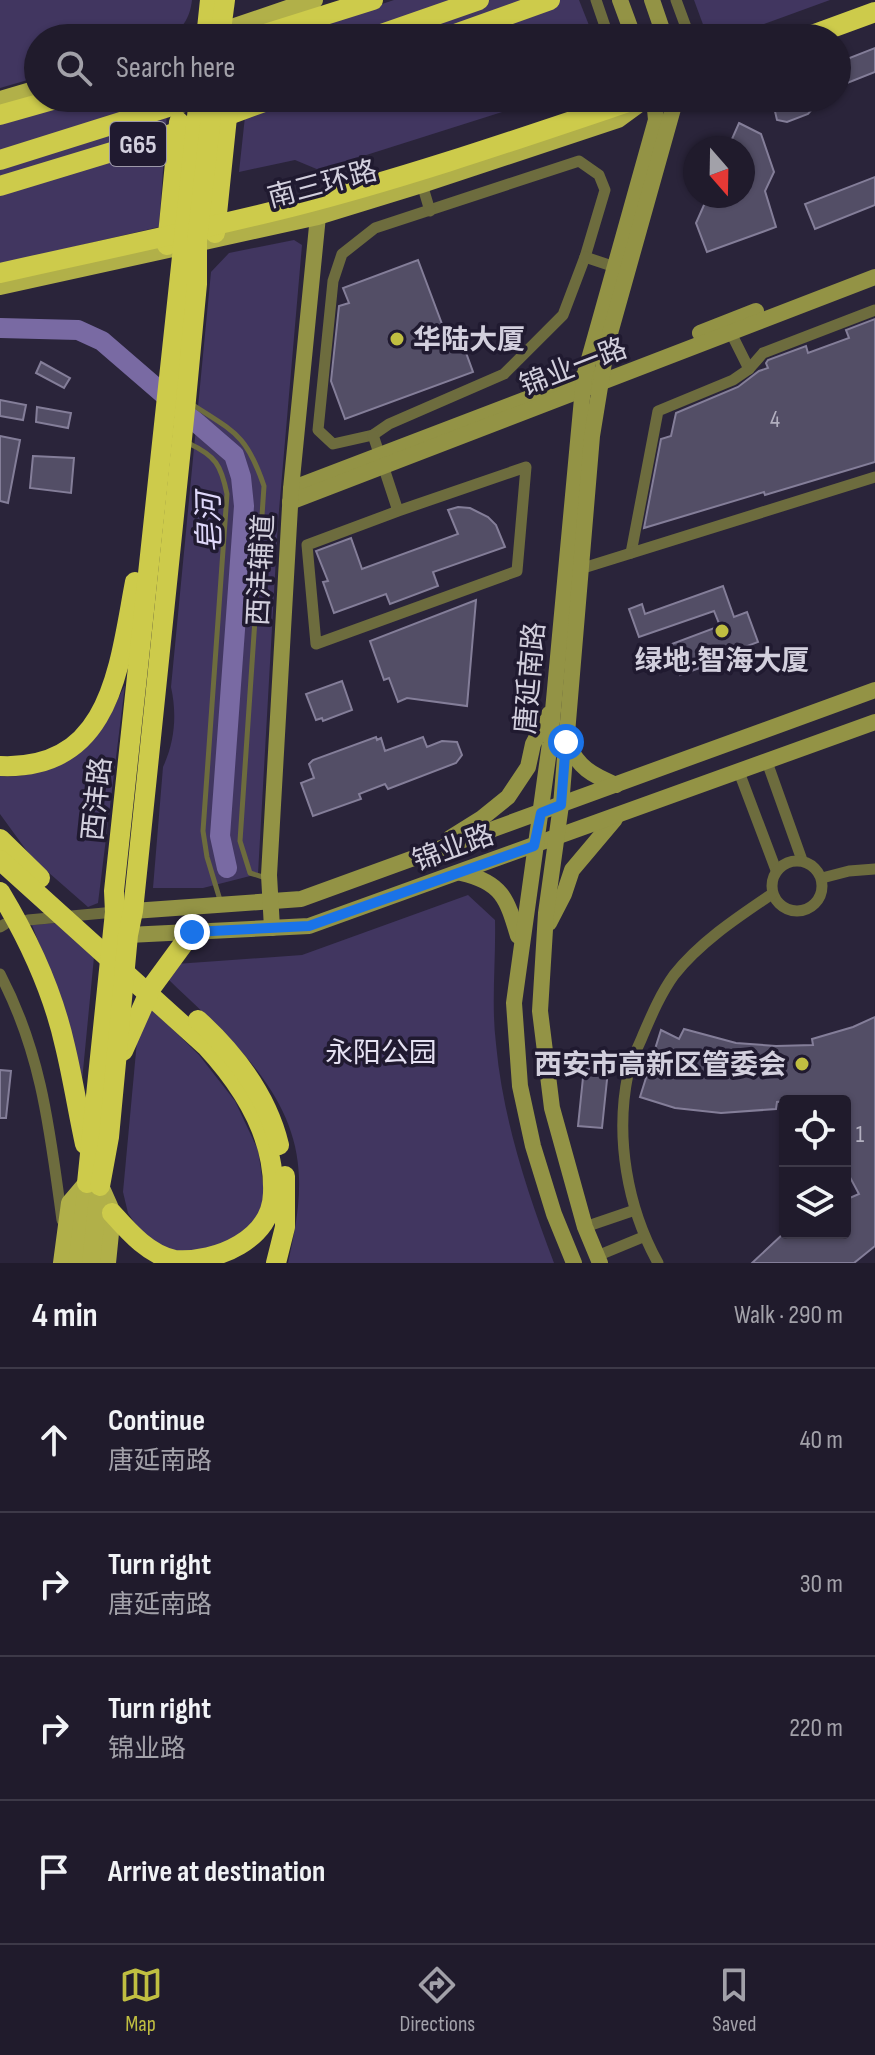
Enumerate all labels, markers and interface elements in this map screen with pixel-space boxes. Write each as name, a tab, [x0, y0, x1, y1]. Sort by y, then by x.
search box	[24, 24, 851, 112]
icon: search	[52, 46, 96, 90]
text: Search here	[116, 50, 235, 86]
road number: G65	[110, 122, 166, 166]
north arrow	[683, 136, 755, 208]
street label: 南三环路	[264, 154, 381, 215]
place label: 华陆大厦	[413, 324, 525, 357]
marker: 华陆大厦	[388, 330, 406, 348]
street label: 锦业一路	[515, 332, 632, 403]
house number: 4	[770, 405, 780, 434]
water label: 皂河	[191, 488, 229, 553]
street label: 西沣辅道	[242, 513, 281, 627]
street label: 唐延南路	[509, 621, 552, 735]
marker: 绿地·智海大厦	[713, 622, 731, 640]
place label: 绿地·智海大厦	[635, 645, 809, 678]
route start	[548, 724, 584, 760]
street label: 西沣路	[77, 756, 118, 843]
street label: 锦业路	[408, 819, 499, 878]
route end	[174, 914, 210, 950]
park label: 永阳公园	[325, 1037, 437, 1070]
place label: 西安市高新区管委会	[534, 1049, 786, 1082]
marker: 西安市高新区管委会	[793, 1055, 811, 1073]
map controls	[779, 1095, 851, 1239]
button: locate	[779, 1095, 851, 1167]
house number: 1	[856, 1120, 865, 1149]
button: layers	[779, 1167, 851, 1239]
text: 4 min	[32, 1295, 98, 1336]
text: Walk · 290 m	[734, 1300, 843, 1331]
text: Continue	[108, 1403, 205, 1439]
icon: ahead	[32, 1418, 76, 1462]
text: 40 m	[800, 1425, 843, 1456]
text: 唐延南路	[108, 1446, 212, 1477]
text: Turn right	[108, 1547, 211, 1583]
icon: right	[32, 1562, 76, 1606]
text: 30 m	[800, 1569, 843, 1600]
text: 唐延南路	[108, 1590, 212, 1621]
text: Turn right	[108, 1691, 211, 1727]
icon: right	[32, 1706, 76, 1750]
text: 220 m	[789, 1713, 843, 1744]
text: 锦业路	[108, 1734, 186, 1765]
icon: arrive	[32, 1850, 76, 1894]
text: Arrive at destination	[108, 1854, 325, 1890]
tab: Map	[119, 1963, 163, 2038]
tab: Directions	[400, 1963, 475, 2038]
tab: Saved	[712, 1963, 756, 2038]

